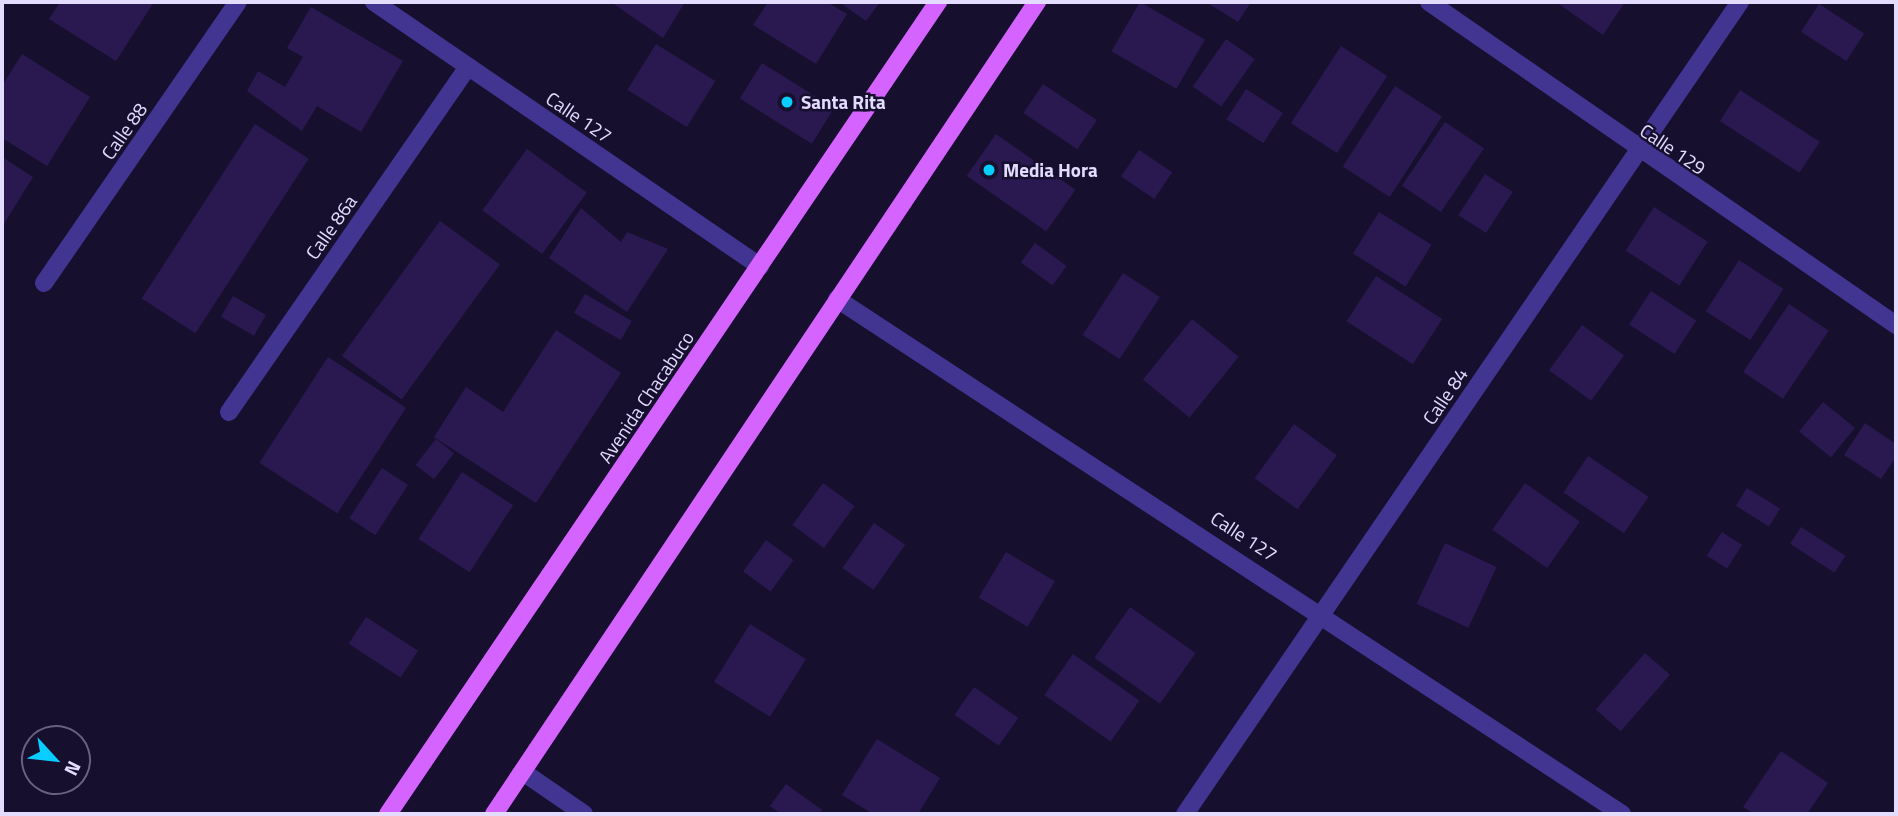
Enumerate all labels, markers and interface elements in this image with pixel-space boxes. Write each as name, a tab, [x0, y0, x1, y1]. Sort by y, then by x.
street label: Calle 127	[542, 87, 616, 147]
place label: Santa Rita	[801, 91, 886, 113]
marker: Santa Rita	[779, 94, 795, 110]
street label: Calle 88	[96, 98, 152, 164]
street label: Calle 129	[1636, 119, 1710, 179]
place label: Media Hora	[1003, 159, 1098, 181]
marker: Media Hora	[981, 162, 997, 178]
street label: Calle 86a	[301, 190, 361, 264]
street label: Avenida Chacabuco	[594, 327, 698, 467]
street label: Calle 84	[1418, 363, 1472, 429]
street label: Calle 127	[1207, 506, 1281, 566]
north arrow	[21, 725, 91, 795]
text: N	[57, 756, 89, 781]

